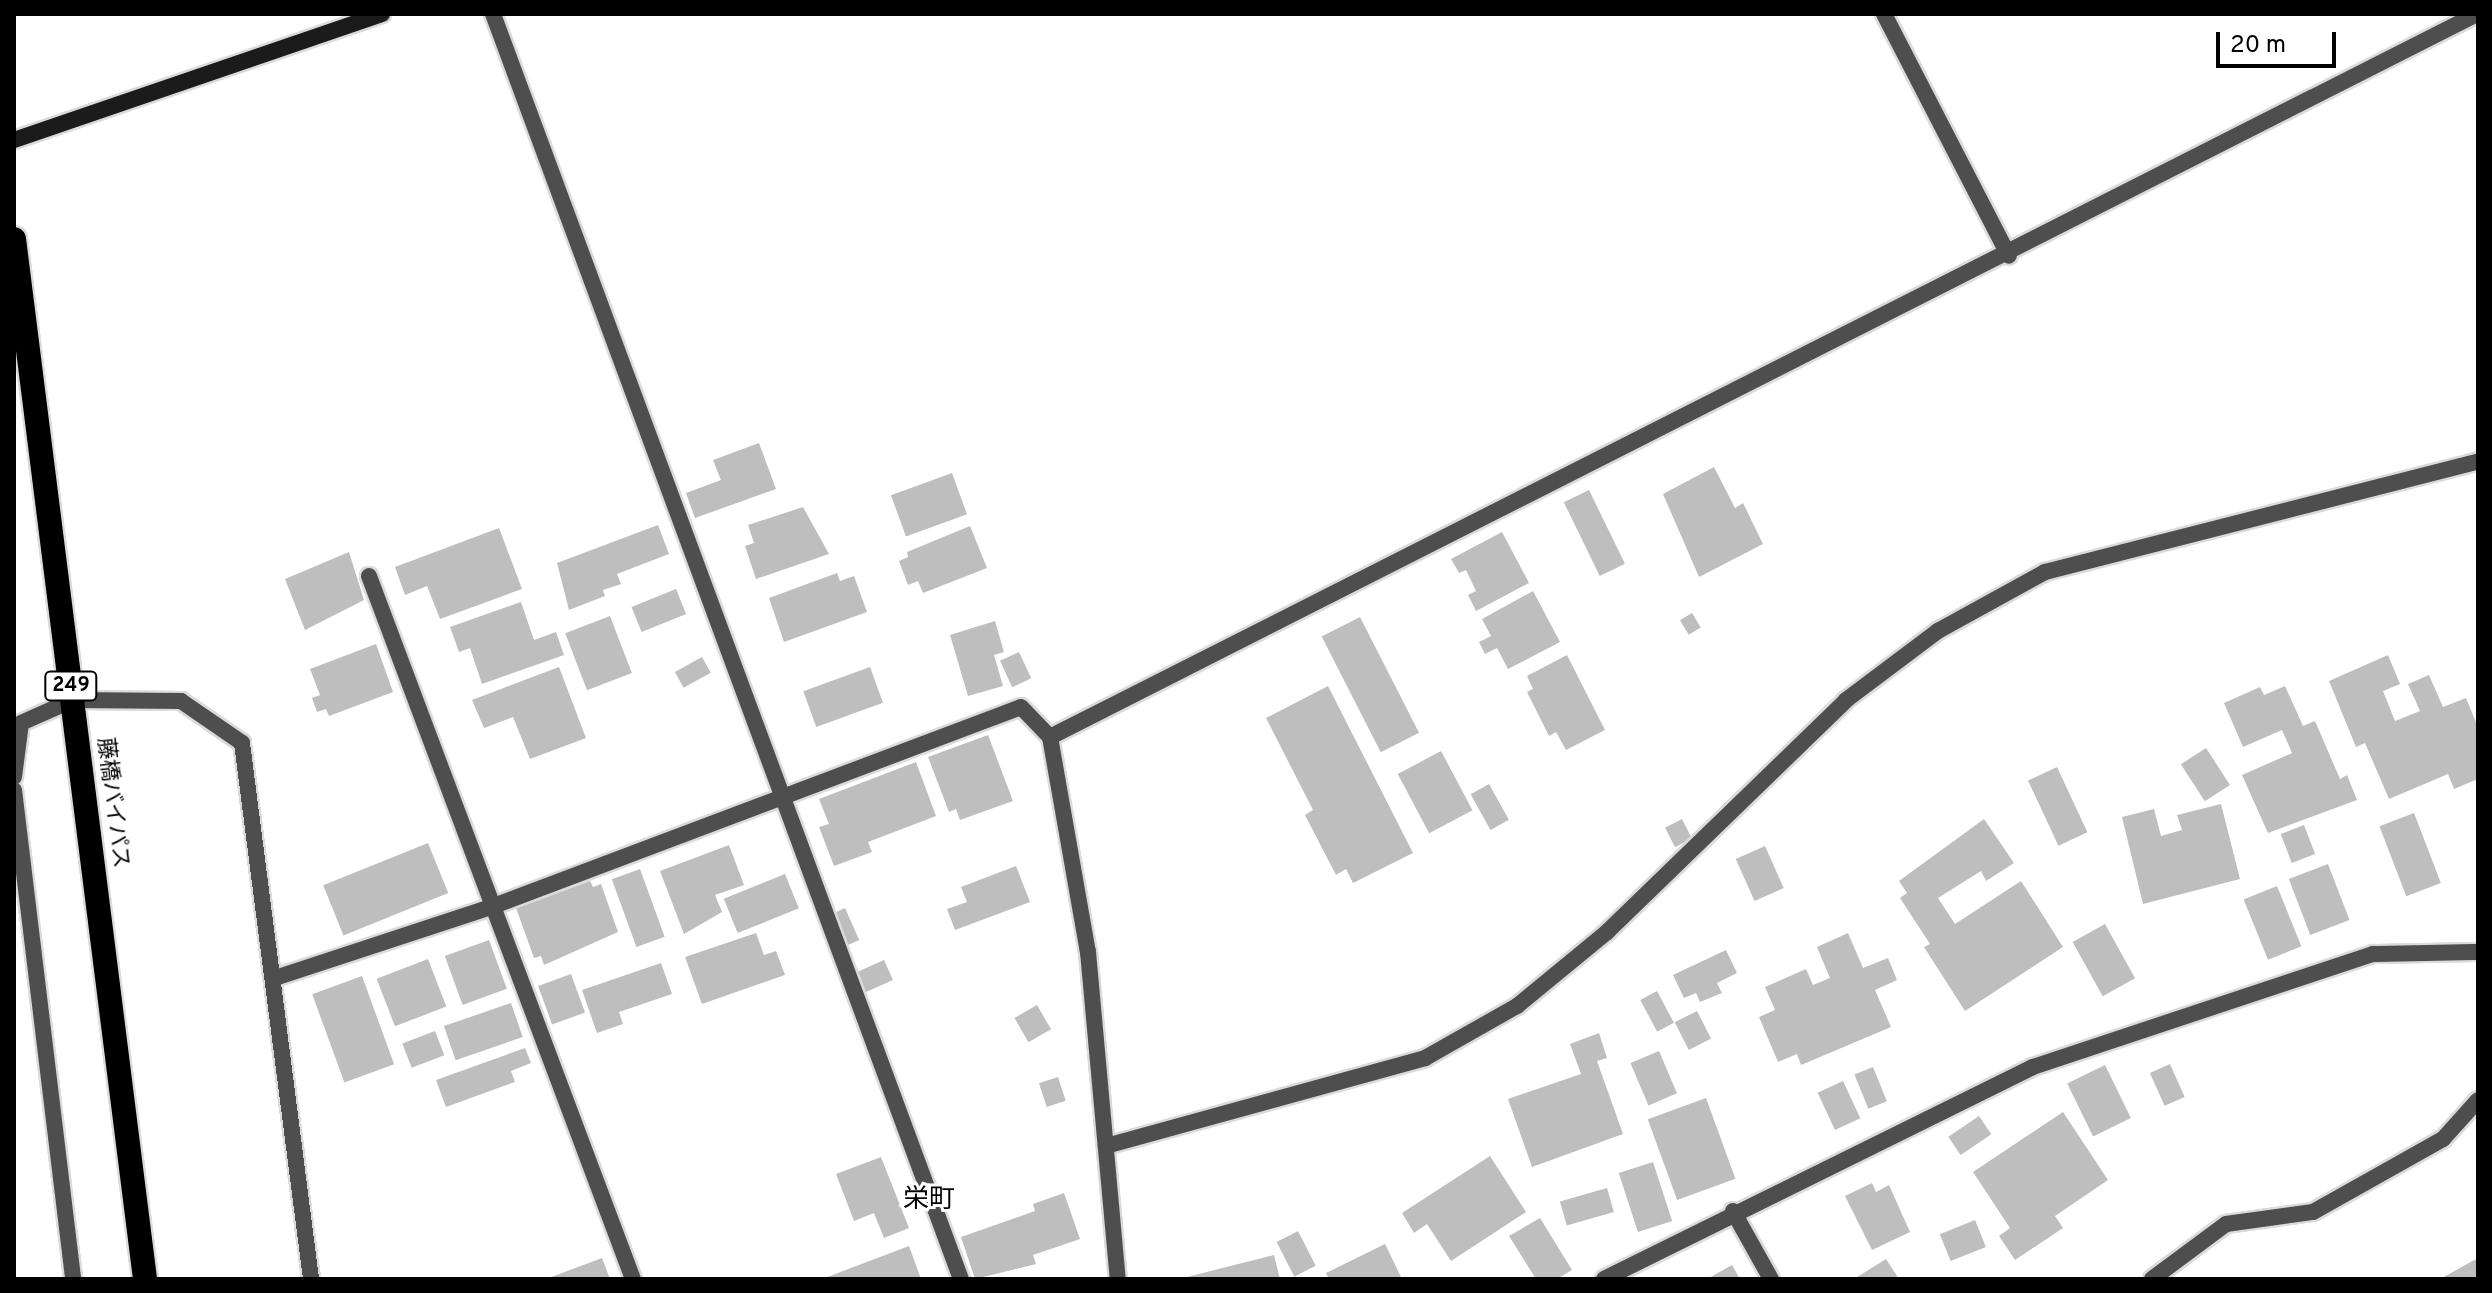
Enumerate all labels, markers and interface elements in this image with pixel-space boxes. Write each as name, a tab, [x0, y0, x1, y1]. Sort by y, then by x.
scale bar	[2220, 16, 2340, 66]
text: 20 m	[2230, 31, 2286, 61]
road number: 249	[43, 670, 99, 702]
street label: 藤橋バイパス	[91, 736, 133, 870]
district label: 栄町	[903, 1185, 955, 1217]

